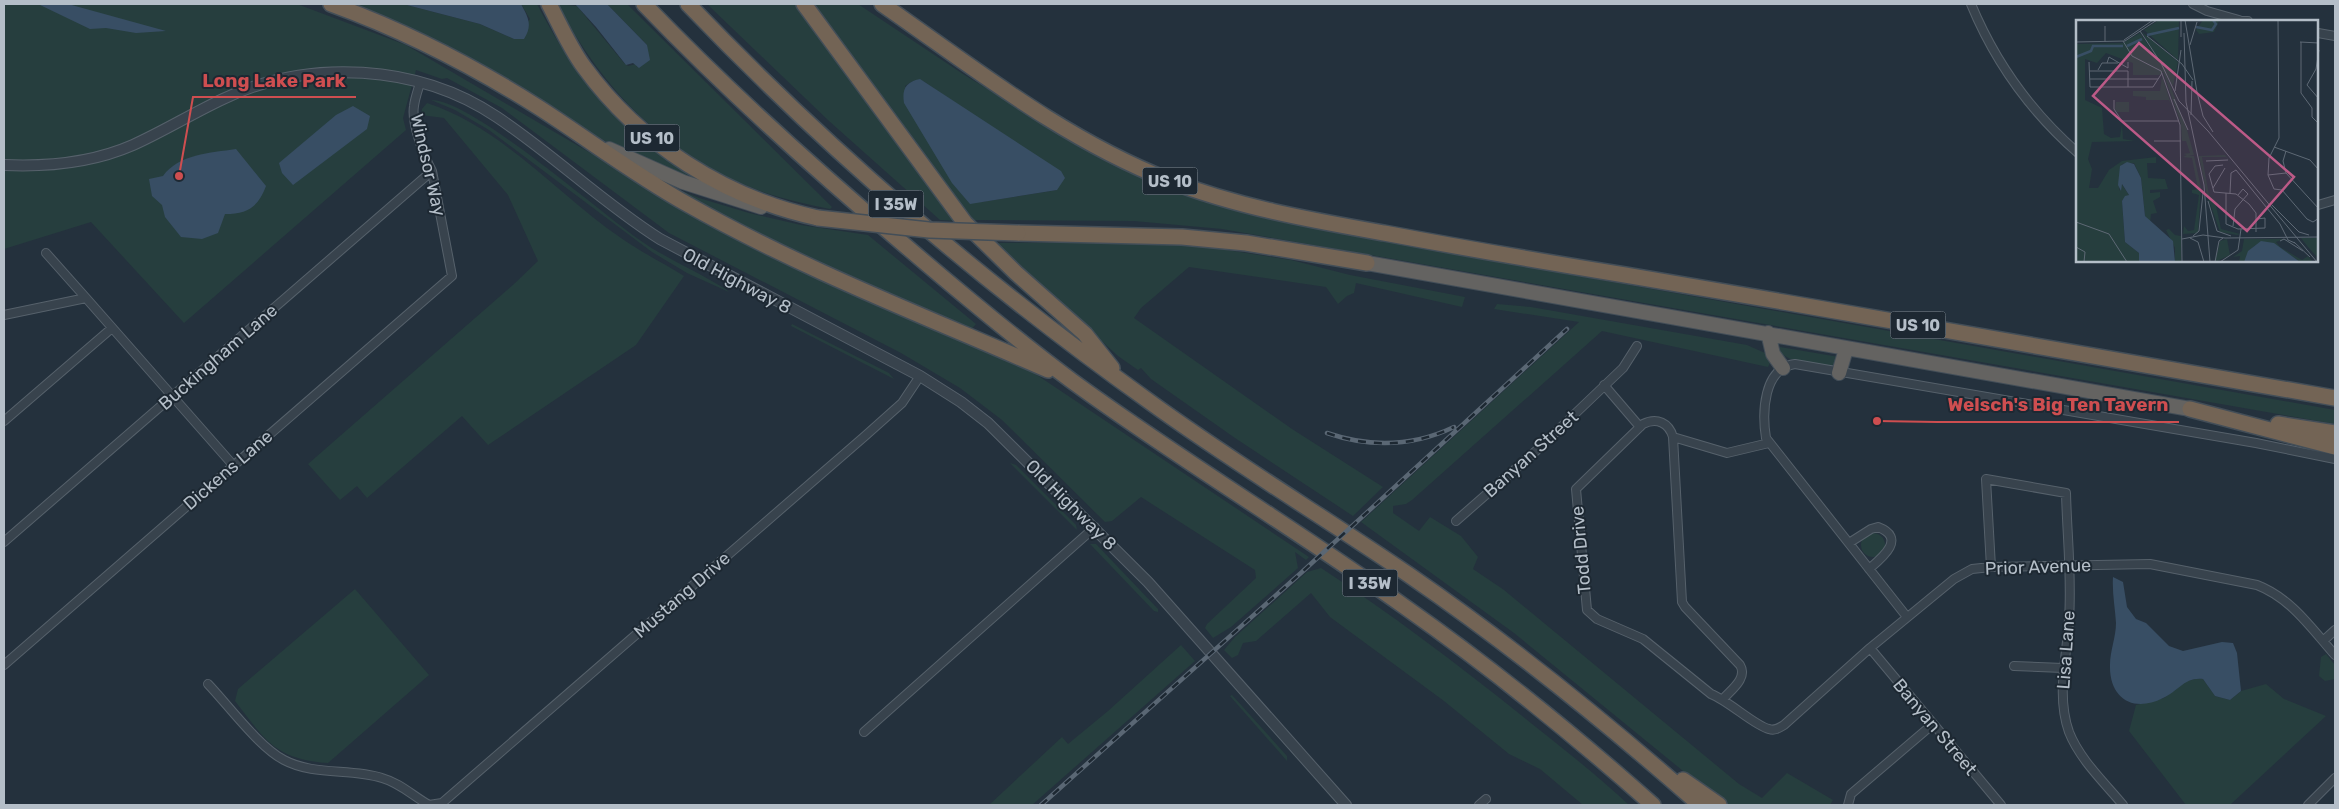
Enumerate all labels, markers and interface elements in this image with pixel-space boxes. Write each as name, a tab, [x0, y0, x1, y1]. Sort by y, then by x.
inset map	[2076, 20, 2319, 262]
callout: Long Lake Park	[193, 63, 356, 97]
text: Long Lake Park	[202, 69, 346, 92]
street label: Windsor Way	[406, 112, 450, 218]
road number: US 10	[624, 125, 680, 152]
road number: US 10	[1142, 168, 1198, 195]
road number: I 35W	[868, 190, 924, 218]
street label: Old Highway 8	[679, 243, 795, 319]
street label: Buckingham Lane	[154, 299, 282, 415]
road number: US 10	[1890, 312, 1946, 338]
callout: Welsch's Big Ten Tavern	[1937, 388, 2179, 422]
text: Welsch's Big Ten Tavern	[1948, 393, 2168, 416]
street label: Banyan Street	[1479, 406, 1583, 502]
street label: Dickens Lane	[179, 425, 277, 515]
street label: Old Highway 8	[1021, 455, 1121, 555]
street label: Todd Drive	[1566, 505, 1596, 595]
street label: Mustang Drive	[629, 547, 735, 643]
street label: Prior Avenue	[1984, 554, 2092, 580]
road number: I 35W	[1342, 570, 1398, 596]
street label: Lisa Lane	[2052, 610, 2080, 690]
street label: Banyan Street	[1888, 674, 1982, 780]

